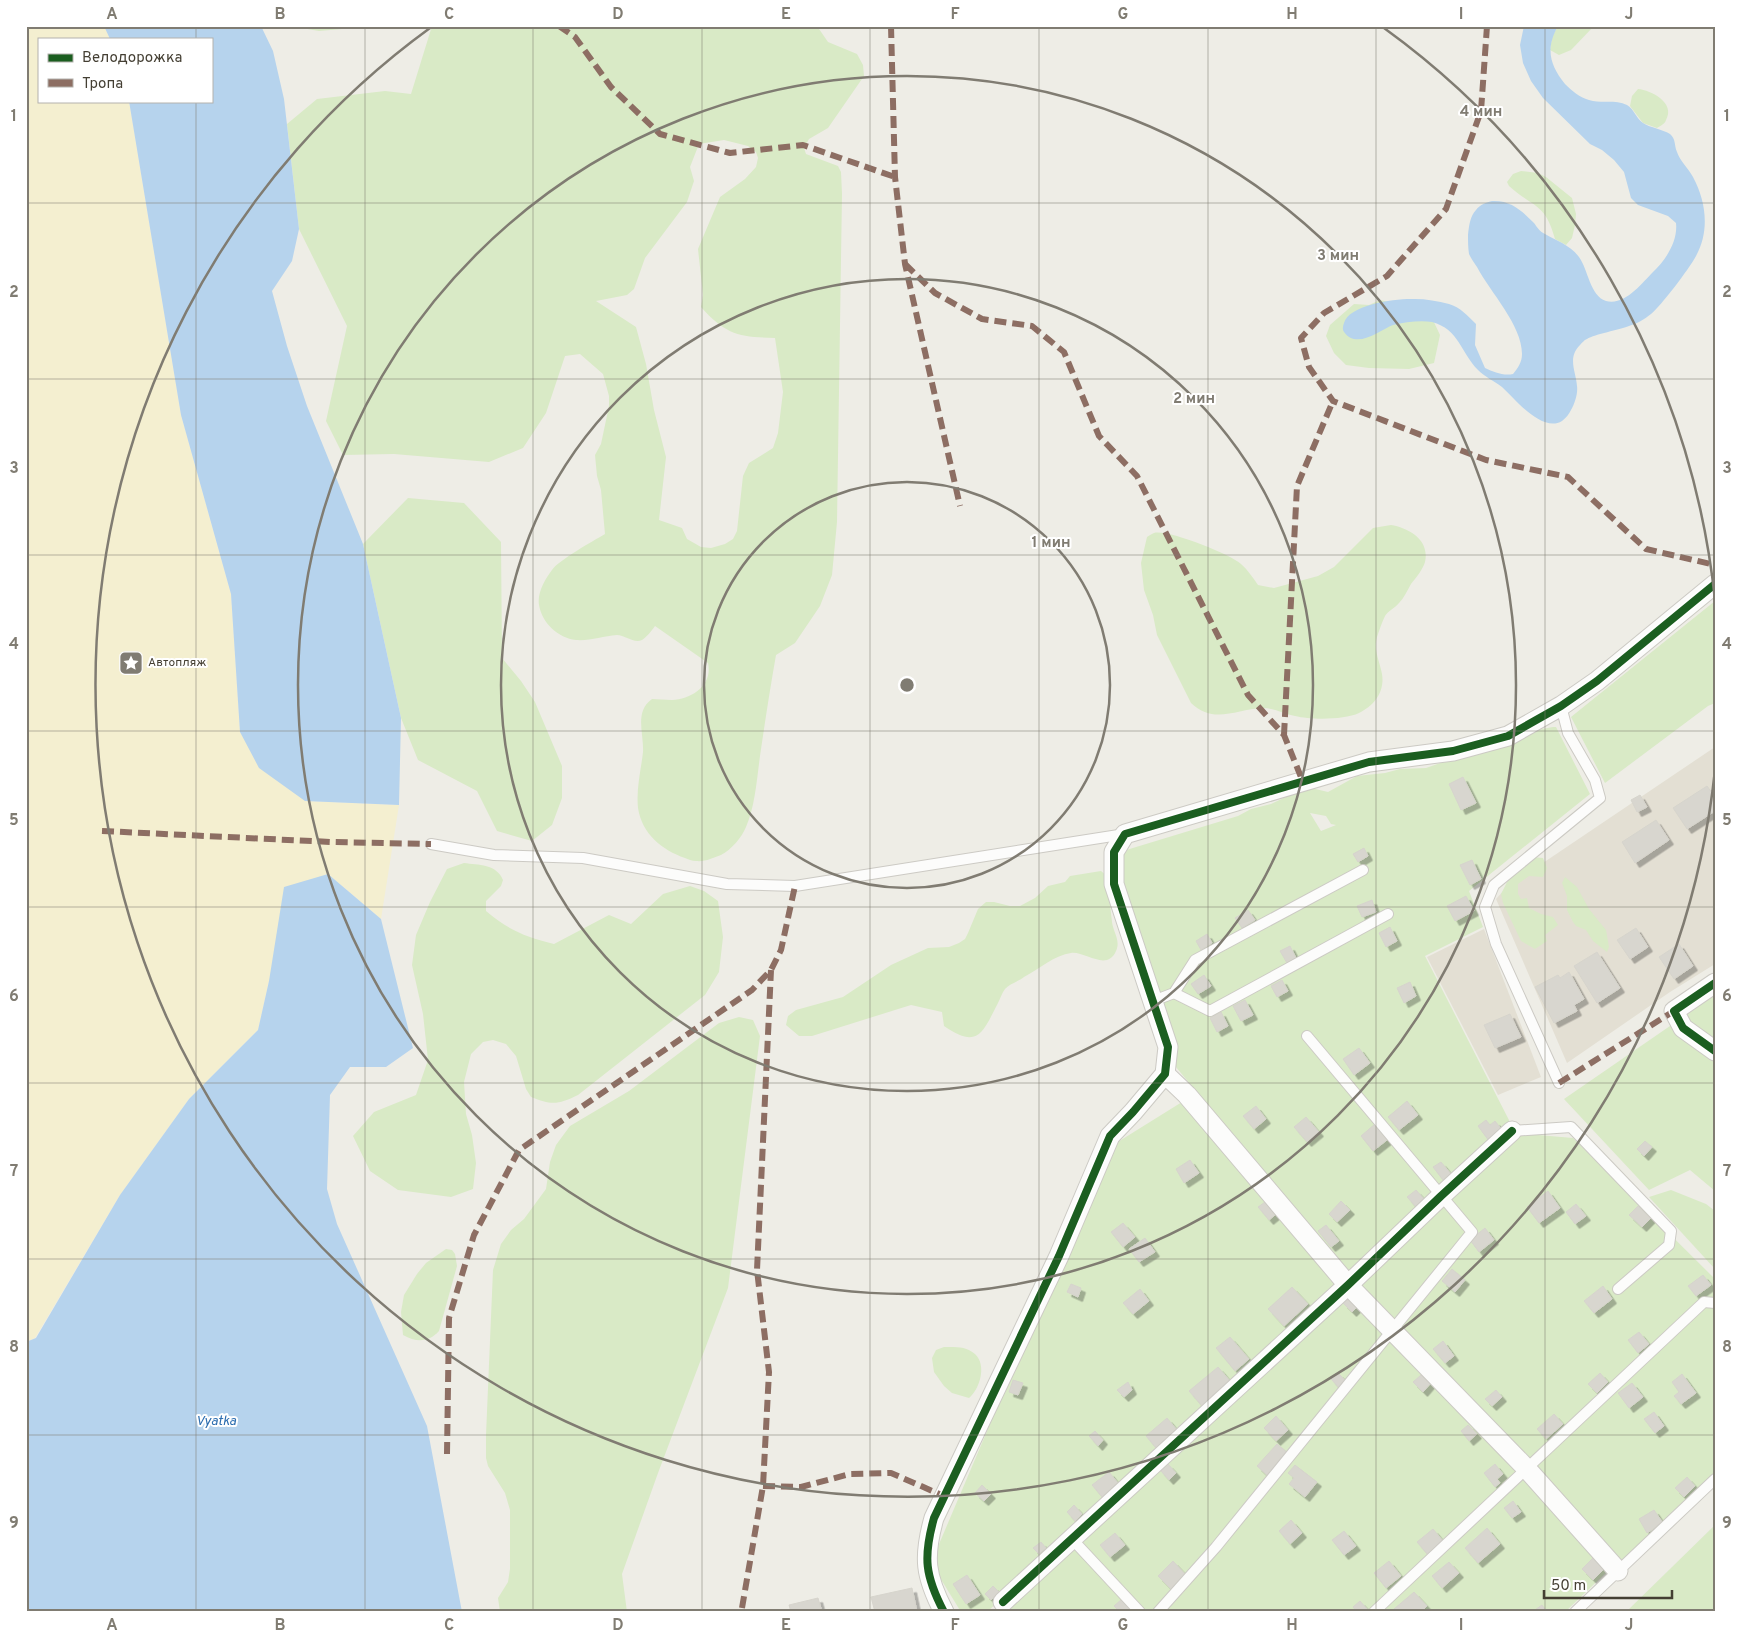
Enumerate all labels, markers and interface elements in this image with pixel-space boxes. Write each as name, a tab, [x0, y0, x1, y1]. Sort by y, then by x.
text: A	[106, 5, 118, 25]
text: B	[274, 5, 286, 25]
text: C	[444, 5, 454, 25]
text: D	[612, 5, 624, 25]
text: E	[781, 5, 791, 25]
text: F	[950, 5, 960, 25]
text: G	[1118, 5, 1128, 25]
text: H	[1286, 5, 1298, 25]
text: I	[1459, 5, 1463, 25]
text: J	[1625, 5, 1633, 25]
legend	[38, 38, 212, 102]
text: Велодорожка	[82, 49, 182, 68]
text: Тропа	[82, 75, 123, 94]
text: 4 мин	[1460, 103, 1502, 122]
text: 1	[11, 107, 17, 127]
text: 1	[1724, 107, 1730, 127]
text: 3 мин	[1317, 247, 1359, 266]
text: 2	[9, 283, 19, 303]
text: 2	[1722, 283, 1732, 303]
text: 2 мин	[1173, 390, 1215, 409]
text: 3	[9, 459, 19, 479]
text: 3	[1722, 459, 1732, 479]
text: 1 мин	[1032, 534, 1070, 553]
text: 4	[9, 635, 19, 655]
text: 4	[1722, 635, 1732, 655]
place icon: Автопляж	[118, 650, 144, 676]
place label: Автопляж	[148, 655, 207, 671]
centre of rings	[898, 676, 916, 694]
text: 5	[9, 811, 19, 831]
text: 5	[1722, 811, 1732, 831]
text: 6	[9, 987, 19, 1007]
text: 6	[1722, 987, 1732, 1007]
text: 7	[10, 1162, 18, 1182]
text: 7	[1723, 1162, 1731, 1182]
text: 8	[9, 1338, 19, 1358]
text: 8	[1722, 1338, 1732, 1358]
water label: Vyatka	[196, 1413, 237, 1430]
text: 9	[9, 1514, 19, 1534]
text: 9	[1722, 1514, 1732, 1534]
scale bar	[1544, 1568, 1671, 1600]
text: 50 m	[1551, 1577, 1586, 1596]
text: A	[106, 1616, 118, 1636]
text: B	[274, 1616, 286, 1636]
text: C	[444, 1616, 454, 1636]
text: D	[612, 1616, 624, 1636]
text: E	[781, 1616, 791, 1636]
text: F	[950, 1616, 960, 1636]
text: G	[1118, 1616, 1128, 1636]
text: H	[1286, 1616, 1298, 1636]
text: I	[1459, 1616, 1463, 1636]
text: J	[1625, 1616, 1633, 1636]

